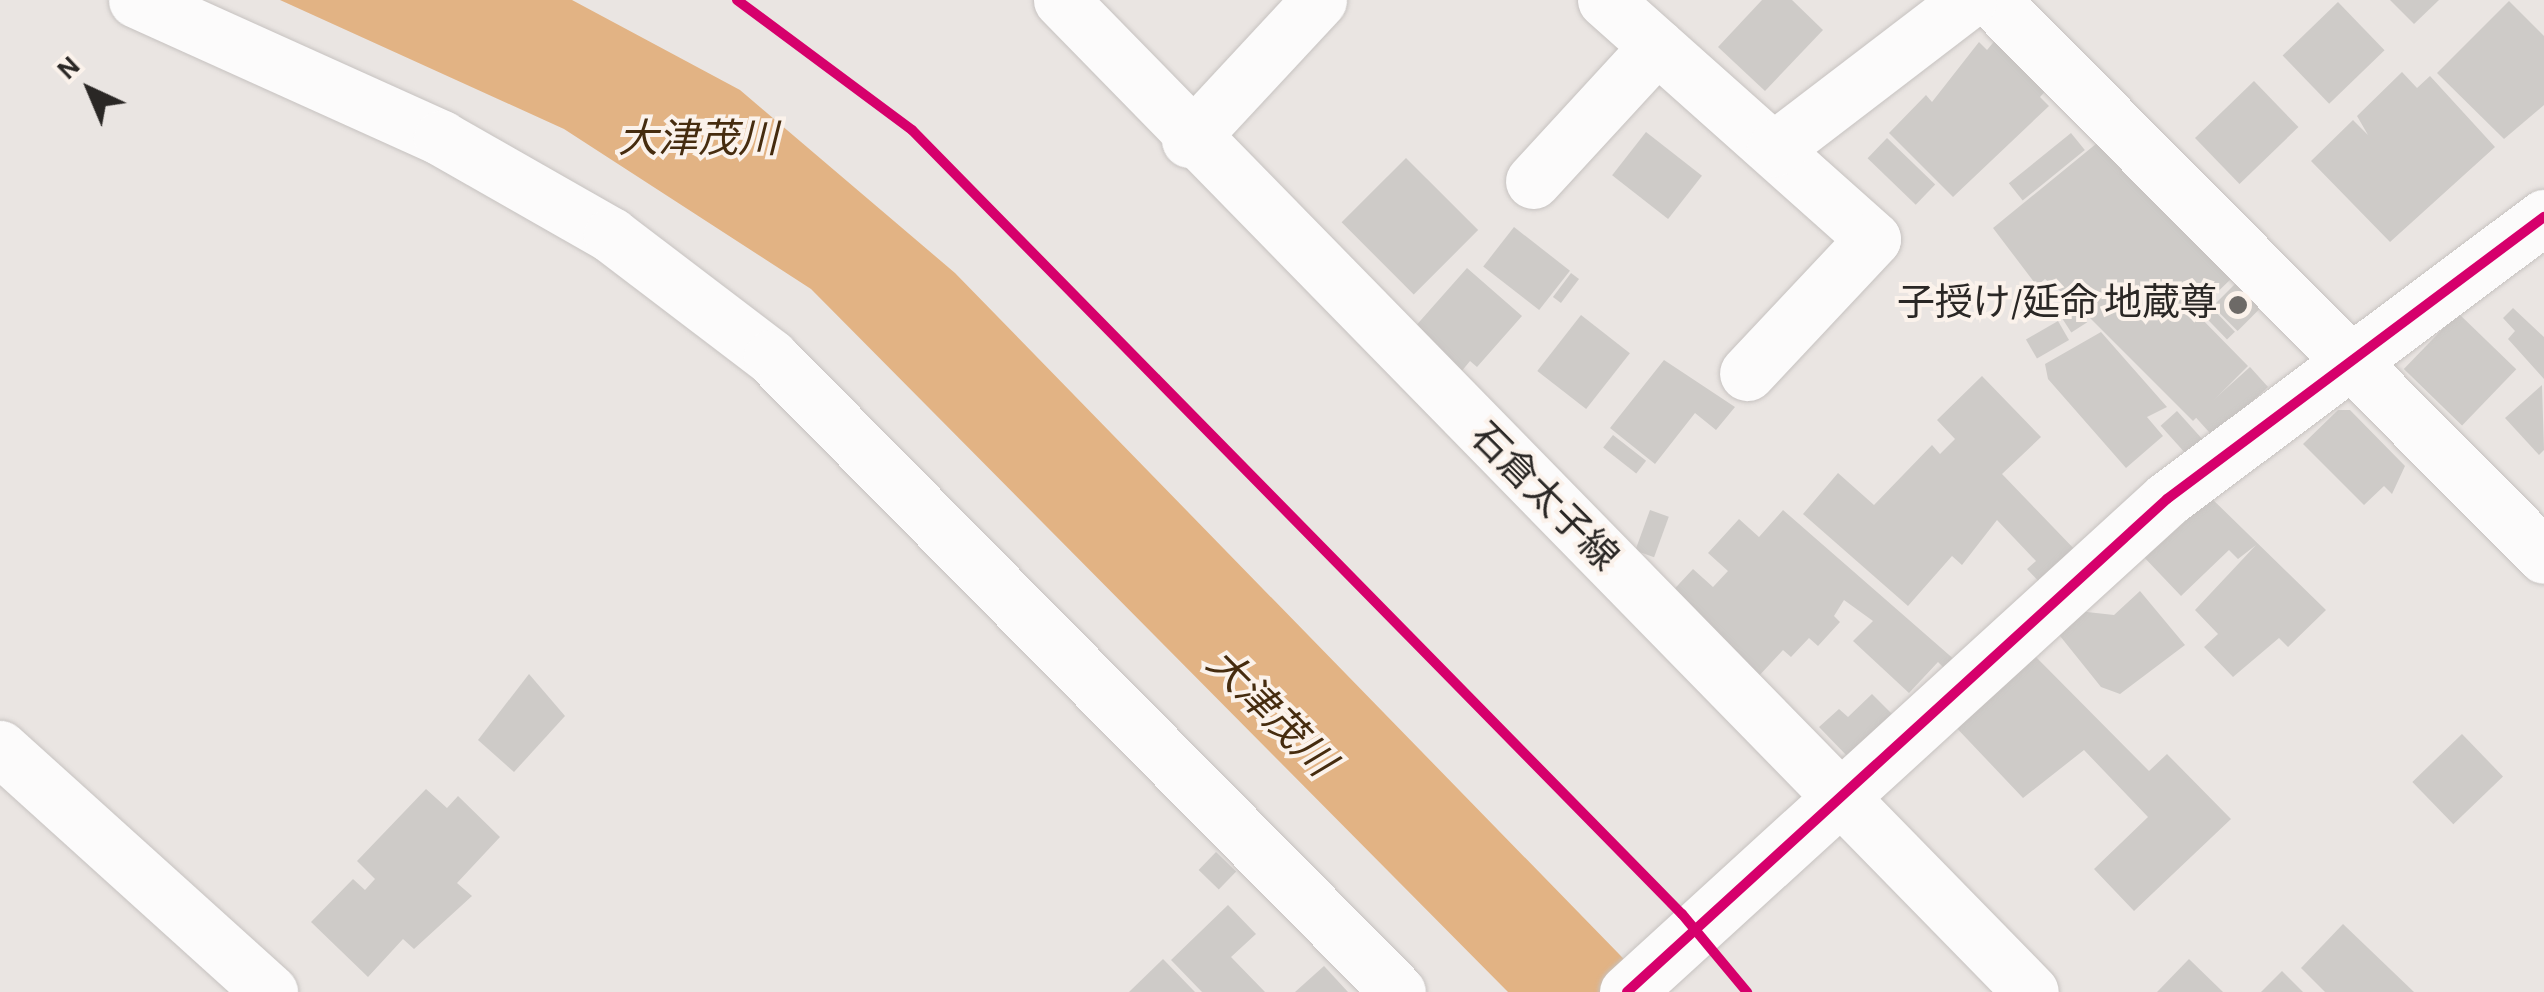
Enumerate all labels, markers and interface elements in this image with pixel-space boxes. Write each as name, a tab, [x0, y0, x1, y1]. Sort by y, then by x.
north arrow	[40, 40, 140, 140]
text: N	[52, 52, 86, 85]
water label: 大津茂川	[618, 116, 778, 164]
place label: 子授け/延命 地蔵尊	[1897, 282, 2218, 328]
marker: 子授け/延命 地蔵尊	[2227, 294, 2249, 316]
street label: 石倉太子線	[1460, 415, 1626, 581]
water label: 大津茂川	[1196, 639, 1344, 787]

